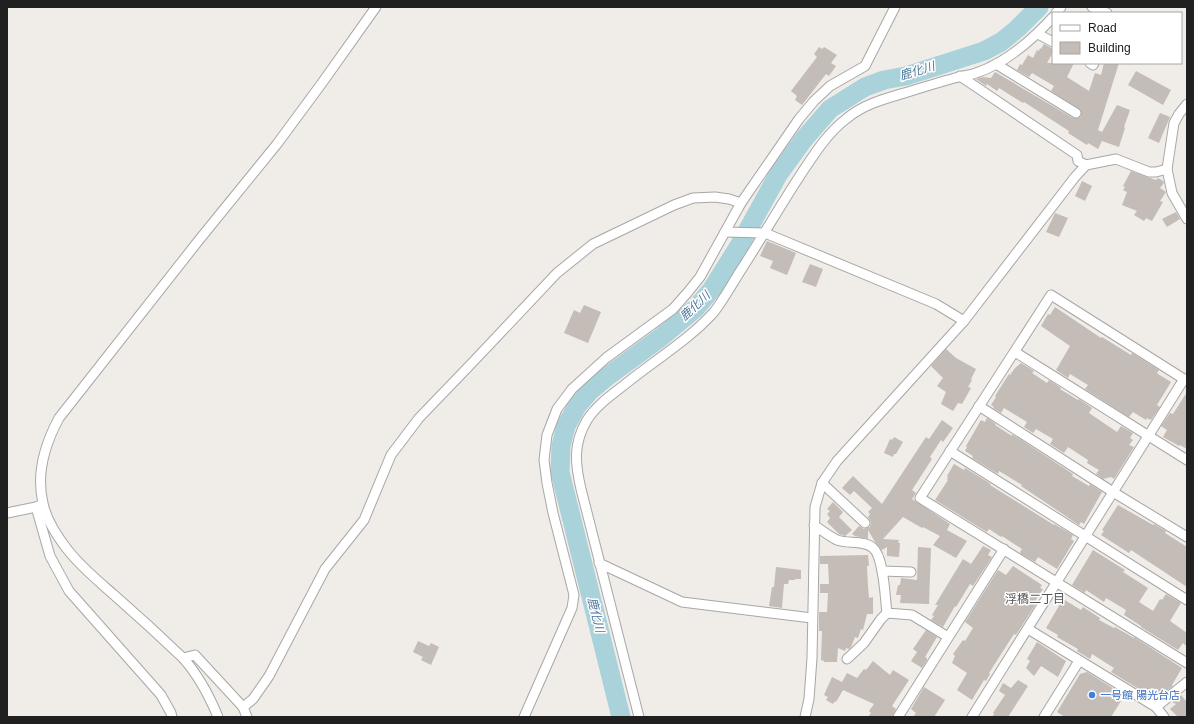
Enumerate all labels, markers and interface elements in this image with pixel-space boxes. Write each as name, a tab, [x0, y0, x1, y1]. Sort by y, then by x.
legend	[1052, 12, 1182, 64]
text: Road	[1088, 21, 1117, 35]
text: Building	[1088, 41, 1131, 55]
water label: 鹿化川	[898, 58, 938, 83]
water label: 鹿化川	[677, 287, 714, 323]
district label: 浮橋二丁目	[1005, 592, 1065, 606]
water label: 鹿化川	[585, 596, 608, 636]
place label: 一号館 陽光台店	[1100, 689, 1180, 701]
marker: 一号館 陽光台店	[1087, 690, 1097, 700]

